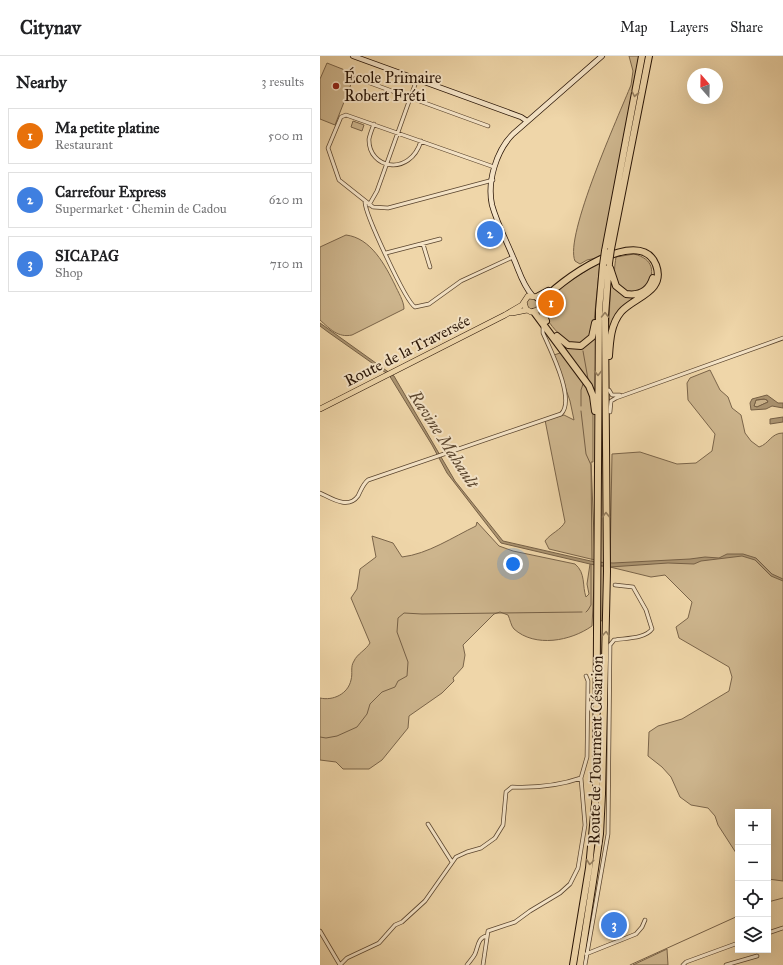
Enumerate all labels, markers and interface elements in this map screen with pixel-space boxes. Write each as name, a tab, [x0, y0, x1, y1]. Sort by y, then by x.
text: Citynav	[20, 16, 81, 39]
text: Map	[620, 19, 648, 36]
text: Layers	[670, 19, 708, 36]
text: Share	[730, 19, 763, 36]
place label: École Primaire Robert Fréti	[344, 66, 442, 105]
north arrow	[687, 68, 723, 104]
text: Nearby	[16, 72, 67, 93]
text: 3 results	[261, 74, 304, 90]
marker: École Primaire Robert Fréti	[331, 81, 341, 91]
one-way arrow	[631, 91, 640, 97]
text: Ma petite platine	[55, 119, 160, 137]
text: 1	[27, 128, 33, 144]
text: 500 m	[268, 128, 303, 144]
text: Restaurant	[55, 137, 113, 153]
text: Carrefour Express	[55, 183, 166, 201]
text: 2	[27, 192, 33, 208]
text: 620 m	[269, 192, 303, 208]
text: Supermarket · Chemin de Cadou	[55, 201, 227, 217]
pin: 2	[477, 219, 503, 249]
text: SICAPAG	[55, 247, 119, 265]
text: 3	[27, 256, 33, 272]
text: 710 m	[270, 256, 303, 272]
text: Shop	[55, 265, 83, 281]
pin: 1	[538, 288, 564, 318]
street label: Route de la Traversée	[341, 310, 474, 390]
one-way arrow	[601, 312, 609, 318]
one-way arrow	[594, 370, 603, 376]
water label: Ravine Mahault	[404, 386, 484, 494]
one-way arrow	[602, 512, 611, 518]
your location	[503, 554, 523, 574]
one-way arrow	[601, 631, 610, 637]
street label: Route de Tourment Césarion	[584, 655, 607, 845]
map controls	[735, 809, 771, 953]
button: +	[735, 809, 771, 845]
button: −	[735, 845, 771, 881]
one-way arrow	[586, 859, 595, 865]
button: locate	[735, 881, 771, 917]
pin: 3	[601, 910, 627, 940]
button: layers	[735, 917, 771, 953]

